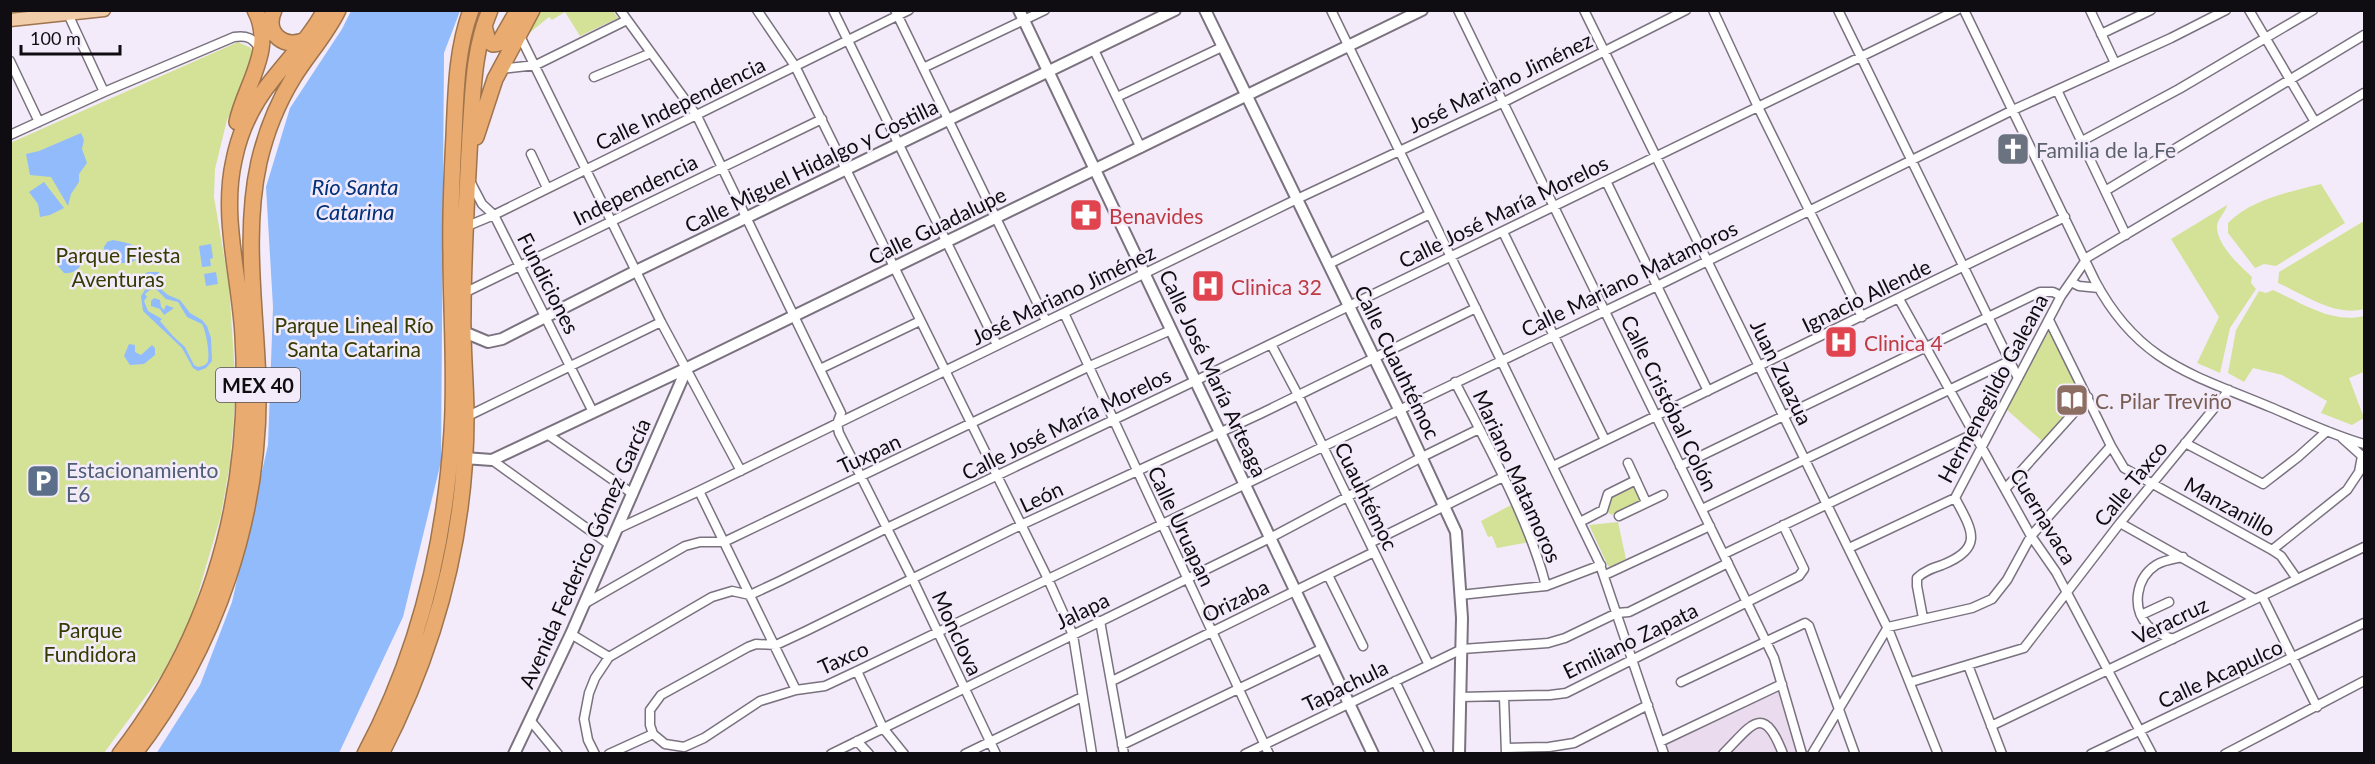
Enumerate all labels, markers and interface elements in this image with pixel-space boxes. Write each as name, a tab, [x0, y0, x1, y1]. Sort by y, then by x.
scale bar	[21, 18, 120, 56]
text: 100 m	[30, 27, 81, 49]
street label: José Mariano Jiménez	[1404, 27, 1596, 137]
street label: Calle Independencia	[591, 51, 769, 155]
street label: Calle Miguel Hidalgo y Costilla	[680, 93, 942, 237]
church icon: Familia de la Fe	[1995, 131, 2031, 167]
place label: Familia de la Fe	[2036, 137, 2176, 162]
street label: Independencia	[569, 148, 701, 230]
street label: Calle José María Morelos	[1394, 149, 1612, 273]
water label: Río Santa Catarina	[311, 173, 399, 225]
street label: Calle Guadalupe	[864, 181, 1010, 269]
pharmacy icon: Benavides	[1068, 197, 1104, 233]
place label: Benavides	[1109, 203, 1203, 228]
street label: Calle Mariano Matamoros	[1517, 215, 1741, 341]
street label: Fundiciones	[513, 228, 585, 338]
street label: José Mariano Jiménez	[967, 239, 1159, 349]
park label: Parque Fiesta Aventuras	[56, 242, 180, 291]
street label: Ignacio Allende	[1798, 253, 1934, 337]
street label: Calle José María Arteaga	[1155, 265, 1273, 481]
hospital icon: Clinica 32	[1190, 268, 1226, 304]
place label: Clinica 32	[1231, 274, 1322, 299]
street label: Calle Cuauhtémoc	[1350, 281, 1446, 443]
street label: Hermenegildo Galeana	[1932, 289, 2052, 487]
street label: Calle Cristóbal Colón	[1617, 311, 1723, 495]
park label: Parque Lineal Río Santa Catarina	[274, 312, 434, 361]
street label: Juan Zuazua	[1746, 315, 1818, 429]
hospital icon: Clinica 4	[1823, 324, 1859, 360]
place label: Clinica 4	[1864, 330, 1943, 355]
street label: Calle José María Morelos	[957, 361, 1175, 485]
road number: MEX 40	[216, 368, 300, 402]
library icon: C. Pilar Treviño	[2054, 382, 2090, 418]
street label: Mariano Matamoros	[1469, 386, 1567, 566]
place label: C. Pilar Treviño	[2095, 388, 2232, 413]
street label: Avenida Federico Gómez García	[513, 414, 655, 692]
street label: Tuxpan	[834, 428, 904, 478]
street label: Calle Taxco	[2088, 435, 2172, 531]
street label: Cuauhtémoc	[1330, 438, 1404, 554]
place label: Estacionamiento E6	[66, 457, 219, 506]
street label: Calle Uruapan	[1143, 462, 1221, 590]
parking icon: Estacionamiento E6	[25, 463, 61, 499]
street label: Cuernavaca	[2006, 463, 2082, 569]
street label: Manzanillo	[2180, 471, 2280, 541]
street label: León	[1015, 475, 1067, 517]
street label: Orizaba	[1197, 573, 1273, 627]
street label: Jalapa	[1051, 586, 1113, 634]
street label: Monclova	[928, 587, 988, 679]
street label: Veracruz	[2128, 591, 2212, 649]
street label: Emiliano Zapata	[1559, 597, 1701, 683]
park label: Parque Fundidora	[44, 617, 136, 666]
street label: Calle Acapulco	[2154, 633, 2286, 713]
street label: Taxco	[814, 635, 872, 679]
street label: Tapachula	[1298, 654, 1392, 716]

